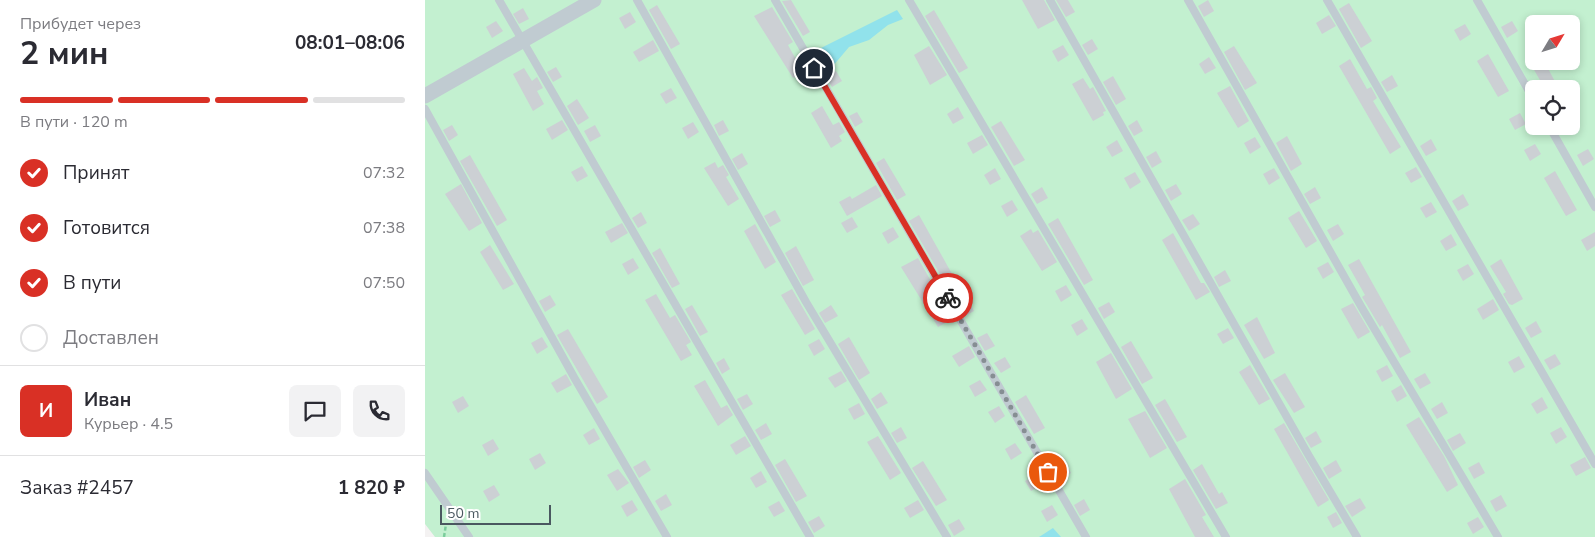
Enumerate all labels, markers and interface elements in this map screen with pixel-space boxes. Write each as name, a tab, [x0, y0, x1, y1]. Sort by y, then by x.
text: Прибудет через	[20, 13, 141, 35]
north arrow	[1525, 15, 1580, 70]
map controls	[1525, 15, 1580, 135]
text: 08:01–08:06	[295, 30, 405, 56]
text: 2 мин	[20, 32, 109, 75]
pin	[793, 47, 835, 89]
icon: home	[800, 54, 828, 82]
button: locate	[1525, 80, 1580, 135]
text: В пути · 120 m	[20, 111, 128, 133]
icon: check	[20, 159, 48, 187]
text: Принят	[63, 160, 130, 186]
text: 07:32	[363, 162, 405, 184]
icon: check	[20, 214, 48, 242]
text: Готовится	[63, 215, 150, 241]
text: 07:38	[363, 217, 405, 239]
icon: check	[20, 269, 48, 297]
text: В пути	[63, 270, 121, 296]
text: 07:50	[363, 272, 405, 294]
courier	[923, 273, 973, 323]
icon: bike	[934, 284, 962, 312]
text: Доставлен	[63, 325, 159, 351]
button: chat	[289, 385, 341, 437]
button: phone	[353, 385, 405, 437]
text: Иван	[84, 387, 131, 413]
text: И	[39, 398, 53, 424]
text: Курьер · 4.5	[84, 413, 173, 435]
pin	[1027, 451, 1069, 493]
icon: bag	[1034, 458, 1062, 486]
text: Заказ #2457	[20, 475, 134, 501]
text: 1 820 ₽	[338, 475, 405, 501]
scale bar	[440, 502, 551, 525]
text: 50 m	[447, 504, 479, 523]

